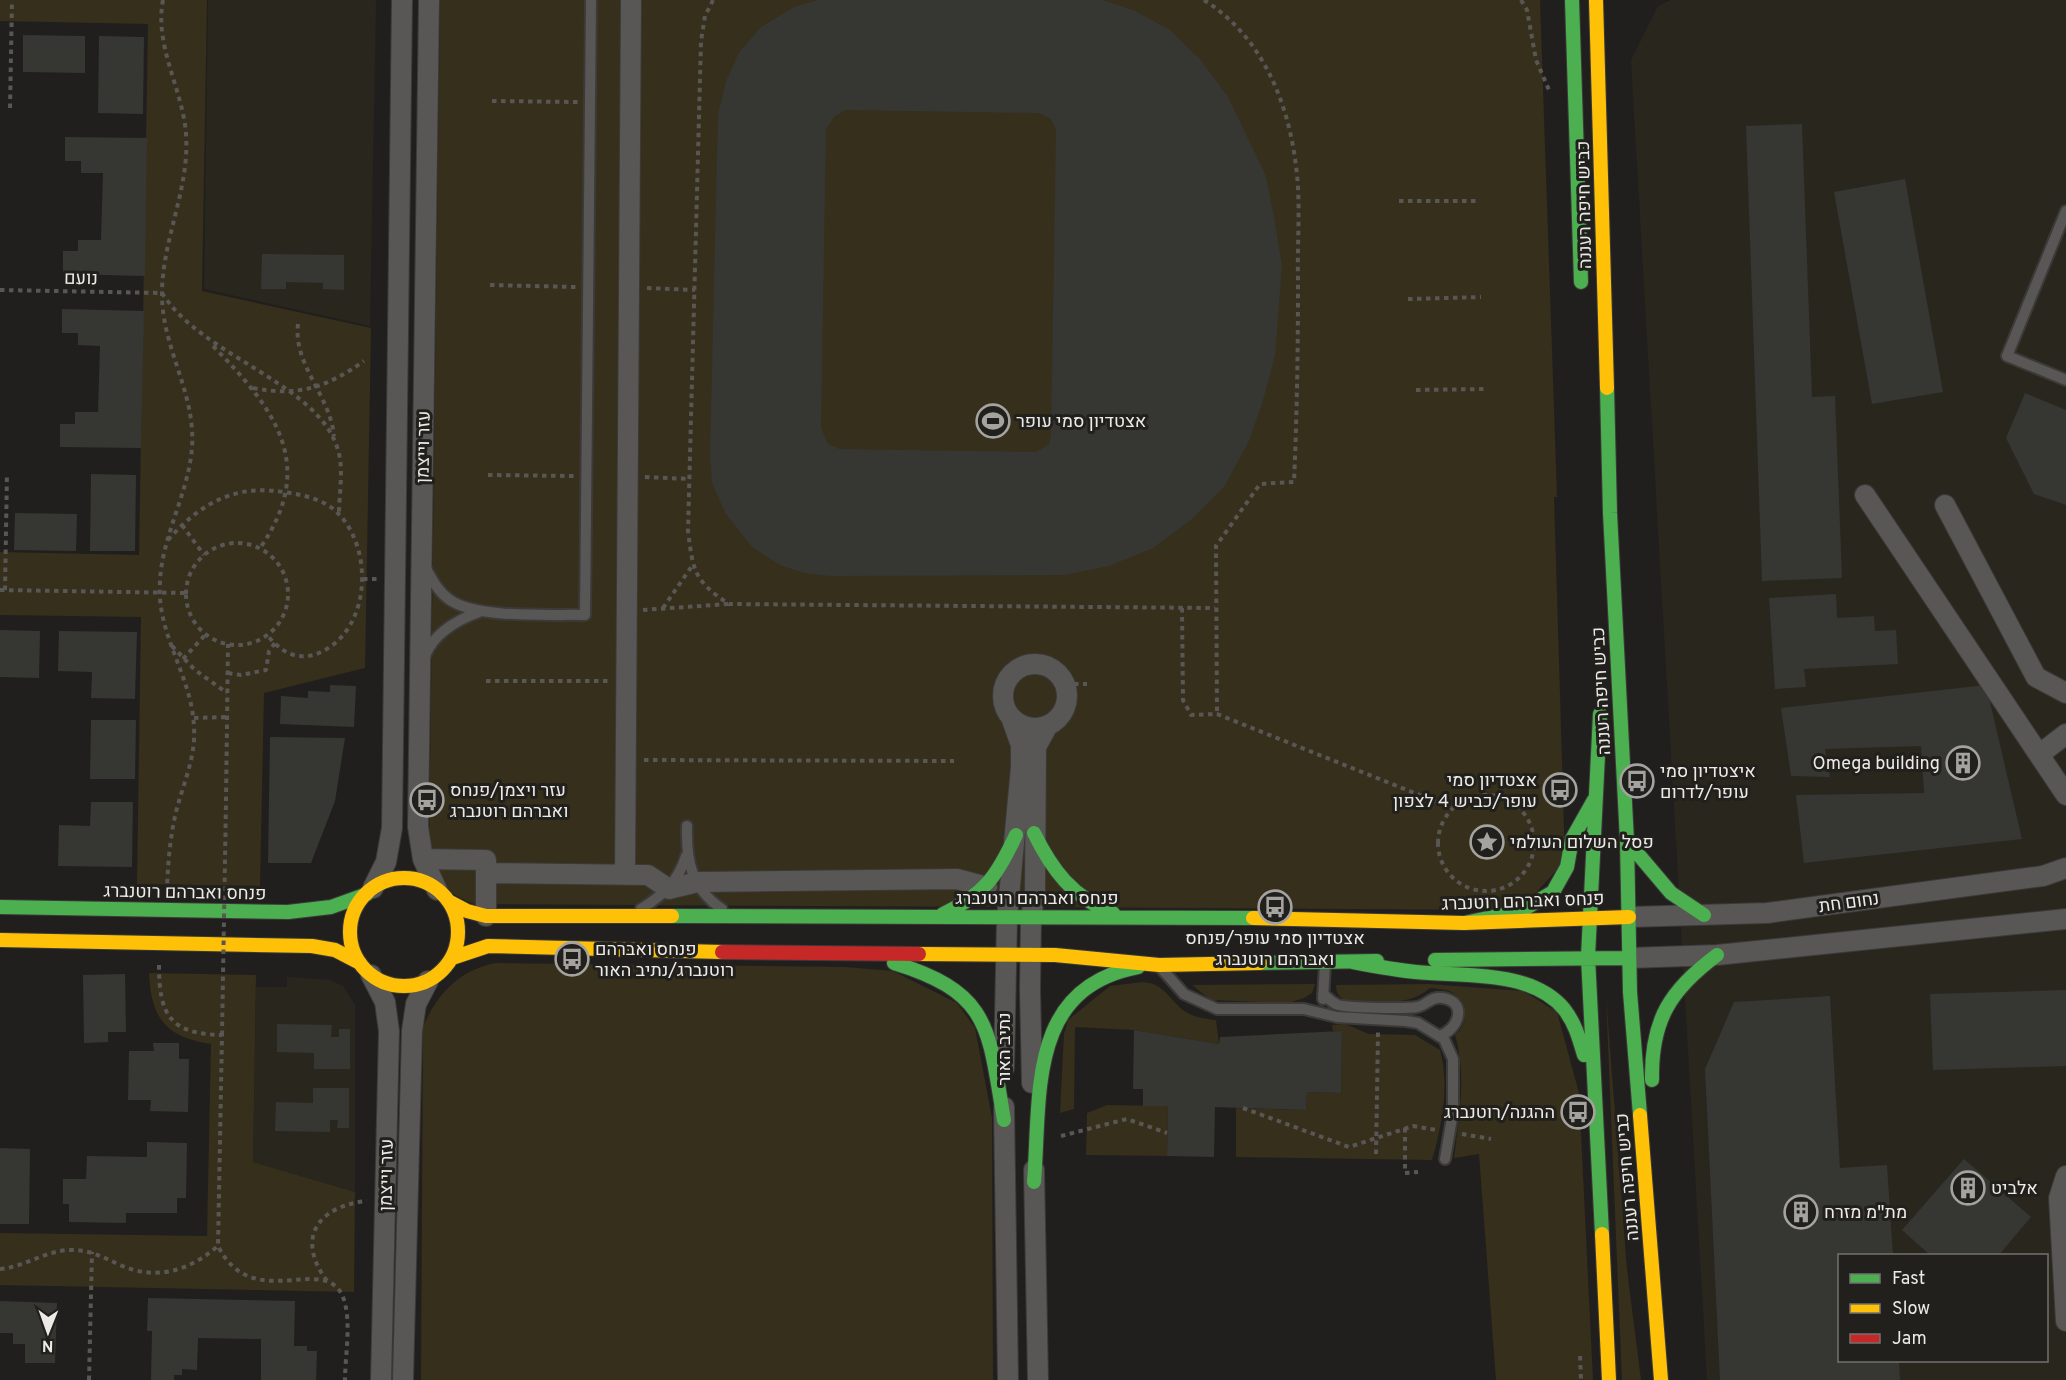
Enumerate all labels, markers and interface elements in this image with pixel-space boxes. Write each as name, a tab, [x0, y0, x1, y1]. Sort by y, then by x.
street label: כביש חיפה רעננה	[1573, 141, 1598, 269]
street label: נועם	[64, 268, 98, 291]
sports icon: אצטדיון סמי עופר	[975, 403, 1011, 439]
street label: עזר וייצמן	[412, 411, 437, 483]
place label: אצטדיון סמי עופר	[1016, 411, 1146, 434]
street label: כביש חיפה רעננה	[1588, 626, 1617, 756]
building icon: Omega building	[1945, 745, 1981, 781]
place label: Omega building	[1813, 753, 1940, 776]
place label: איצטדיון סמי עופר/לדרום	[1660, 761, 1756, 805]
bus stop icon: איצטדיון סמי עופר/לדרום	[1619, 763, 1655, 799]
place label: אצטדיון סמי עופר/כביש 4 לצפון	[1393, 770, 1537, 814]
bus stop icon: אצטדיון סמי עופר/כביש 4 לצפון	[1542, 772, 1578, 808]
place label: עזר ויצמן/פנחס ואברהם רוטנברג	[450, 780, 568, 824]
bus stop icon: עזר ויצמן/פנחס ואברהם רוטנברג	[409, 782, 445, 818]
place icon: פסל השלום העולמי	[1469, 824, 1505, 860]
place label: פסל השלום העולמי	[1510, 832, 1654, 855]
street label: פנחס ואברהם רוטנברג	[103, 881, 267, 906]
street label: פנחס ואברהם רוטנברג	[956, 888, 1118, 911]
street label: פנחס ואברהם רוטנברג	[1441, 888, 1605, 917]
street label: נחום חת	[1818, 888, 1881, 919]
bus stop icon: אצטדיון סמי עופר/פנחס ואברהם רוטנברג	[1257, 889, 1293, 925]
place label: אצטדיון סמי עופר/פנחס ואברהם רוטנברג	[1185, 928, 1365, 972]
place label: פנחס ואברהם רוטנברג/נתיב האור	[595, 939, 734, 983]
bus stop icon: פנחס ואברהם רוטנברג/נתיב האור	[554, 941, 590, 977]
street label: נתיב האור	[994, 1012, 1017, 1086]
bus stop icon: ההגנה/רוטנברג	[1560, 1094, 1596, 1130]
place label: ההגנה/רוטנברג	[1444, 1102, 1555, 1125]
street label: כביש חיפה רעננה	[1611, 1112, 1646, 1242]
street label: עזר וייצמן	[375, 1139, 400, 1211]
building icon: אלביט	[1950, 1170, 1986, 1206]
place label: אלביט	[1991, 1178, 2038, 1201]
building icon: מת"מ מזרח	[1783, 1194, 1819, 1230]
place label: מת"מ מזרח	[1824, 1202, 1907, 1225]
legend	[1838, 1254, 2048, 1362]
text: Fast	[1892, 1268, 1925, 1291]
text: Slow	[1892, 1298, 1930, 1321]
north arrow	[18, 1302, 78, 1362]
text: Jam	[1892, 1328, 1927, 1351]
text: N	[42, 1335, 54, 1355]

